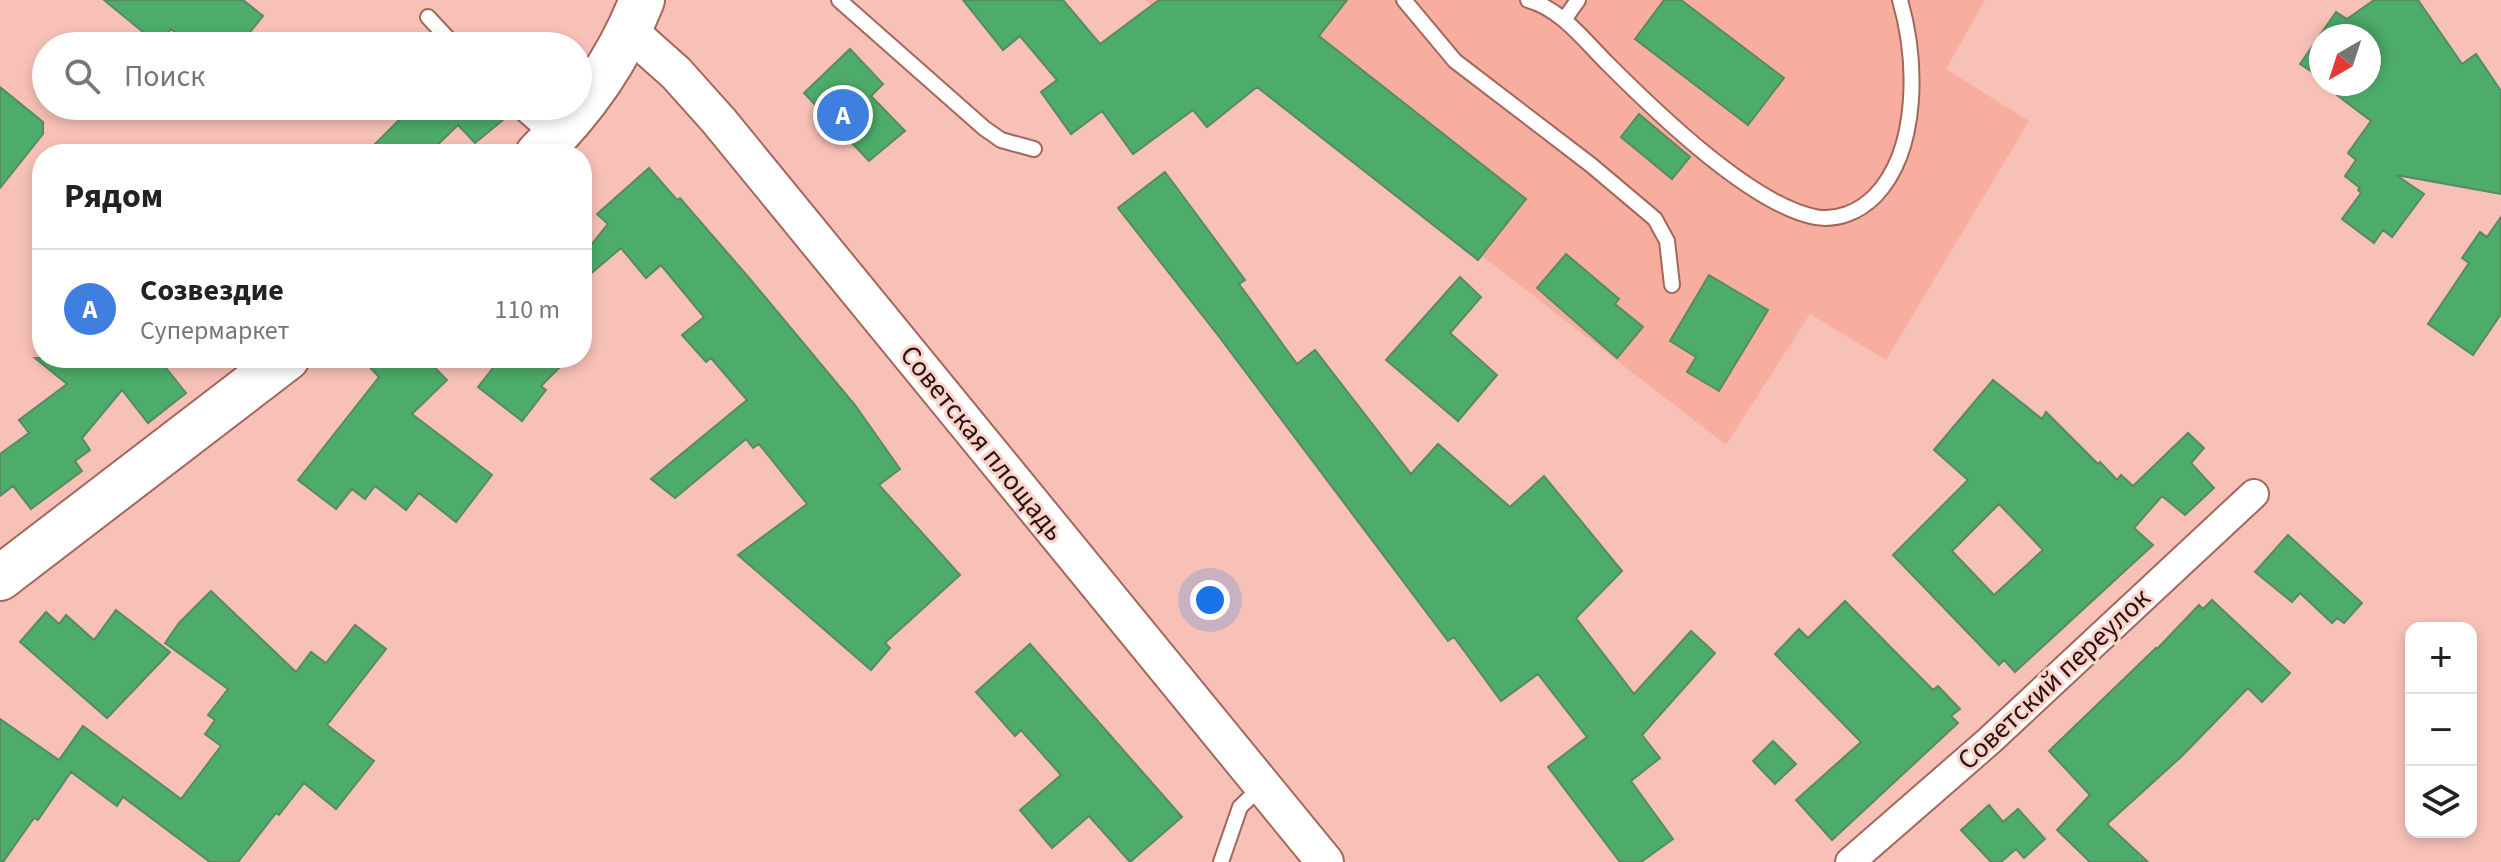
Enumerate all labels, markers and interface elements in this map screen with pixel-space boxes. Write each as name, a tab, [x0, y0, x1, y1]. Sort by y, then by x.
north arrow	[2309, 24, 2381, 96]
search box	[32, 32, 592, 120]
icon: search	[60, 54, 104, 98]
text: Поиск	[124, 55, 205, 98]
pin: A	[817, 85, 869, 145]
text: Рядом	[64, 172, 163, 221]
text: Созвездие	[140, 269, 284, 312]
text: A	[83, 291, 97, 328]
text: 110 m	[494, 291, 560, 328]
text: Супермаркет	[140, 312, 289, 349]
street label: Советская площадь	[890, 336, 1074, 550]
street label: Советский переулок	[1949, 579, 2160, 779]
your location	[1190, 580, 1230, 620]
map controls	[2405, 622, 2477, 838]
button: +	[2405, 622, 2477, 694]
button: −	[2405, 694, 2477, 766]
button: layers	[2405, 766, 2477, 838]

